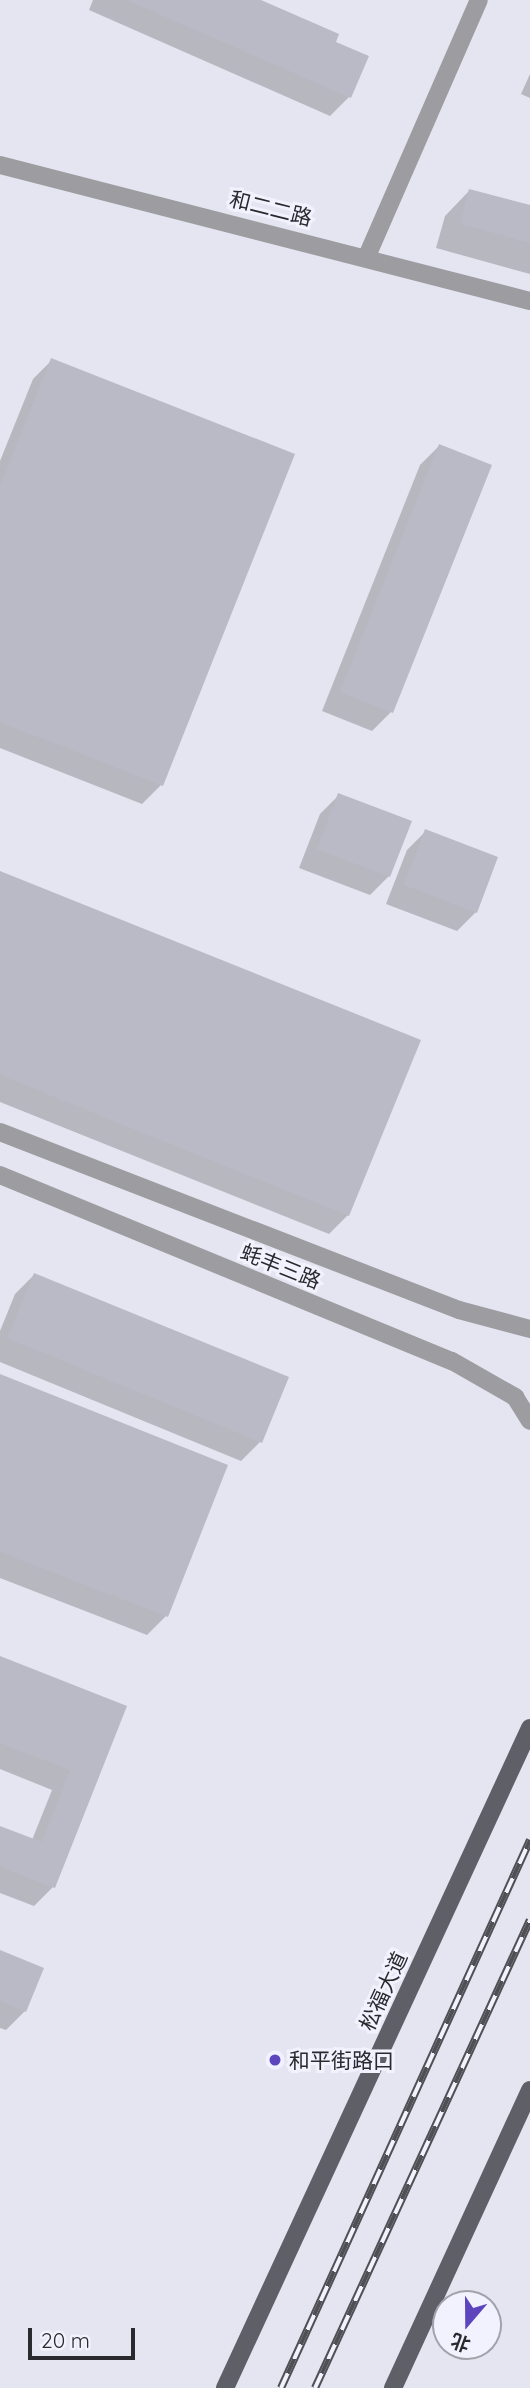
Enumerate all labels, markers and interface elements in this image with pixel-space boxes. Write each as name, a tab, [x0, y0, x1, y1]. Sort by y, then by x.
street label: 和二二路	[227, 186, 315, 230]
street label: 蚝丰三路	[237, 1239, 325, 1293]
street label: 松福大道	[354, 1948, 412, 2034]
place label: 和平街路口	[289, 2047, 394, 2073]
marker: 和平街路口	[267, 2052, 283, 2068]
north arrow	[432, 2290, 502, 2360]
scale bar	[32, 2314, 138, 2358]
text: 20 m	[41, 2327, 90, 2353]
text: 北	[447, 2328, 474, 2357]

